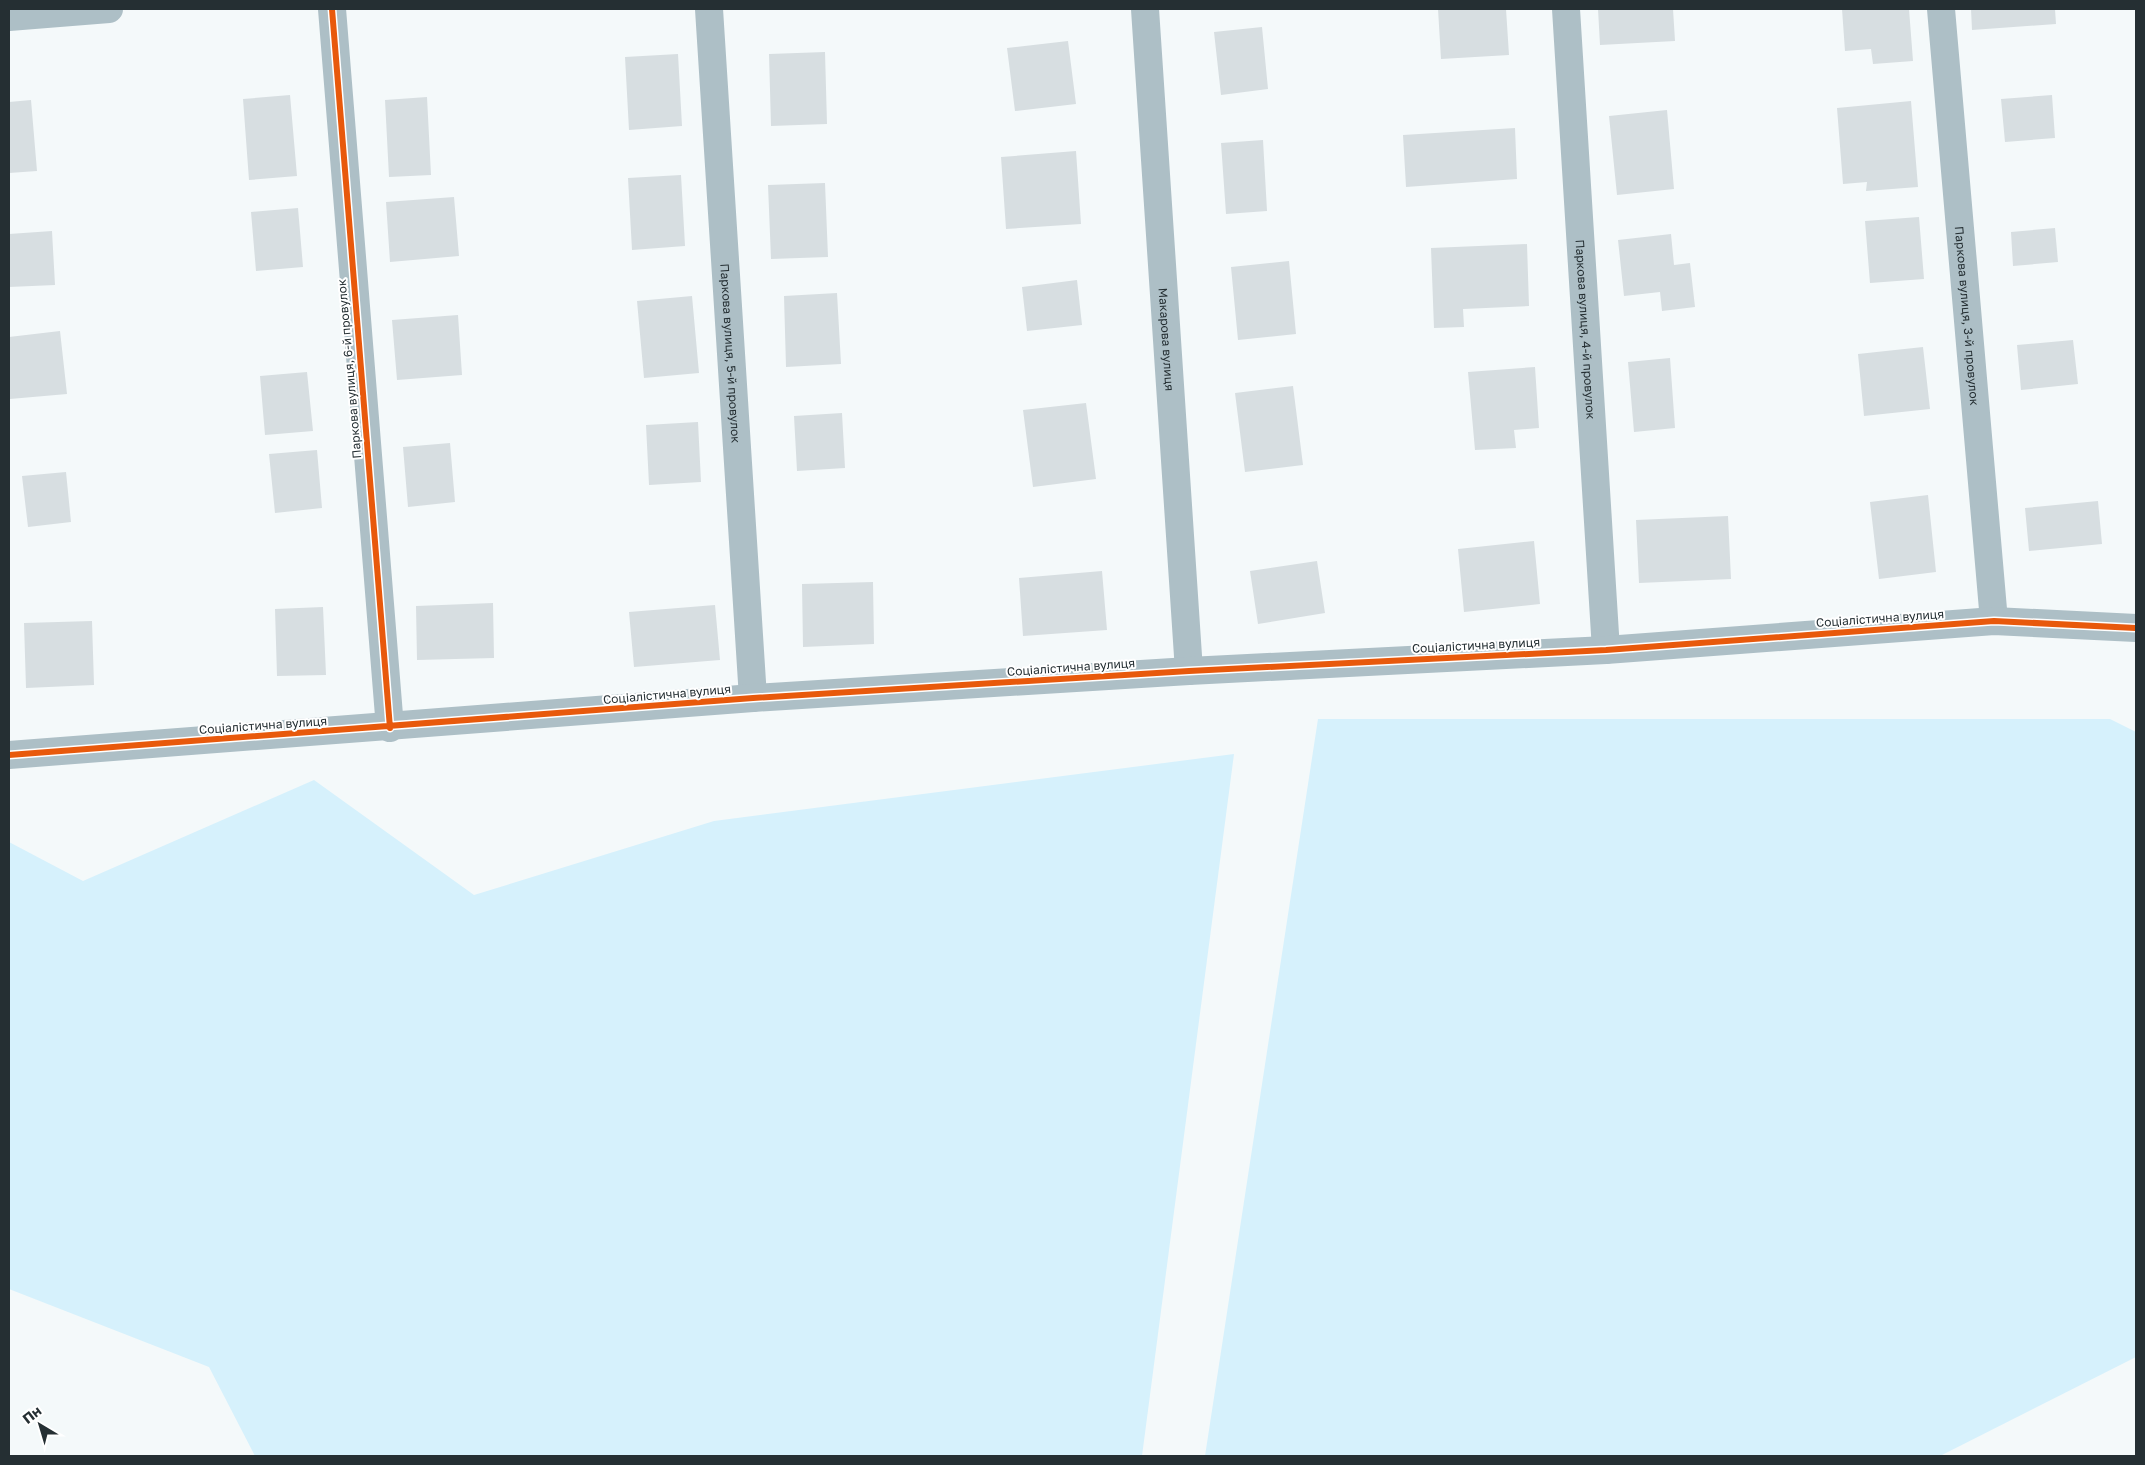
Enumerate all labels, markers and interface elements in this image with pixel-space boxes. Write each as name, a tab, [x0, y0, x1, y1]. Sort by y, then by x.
street label: Паркова вулиця, 3-й провулок	[1952, 226, 1983, 406]
street label: Паркова вулиця, 4-й провулок	[1573, 239, 1599, 420]
street label: Паркова вулиця, 5-й провулок	[718, 263, 744, 444]
street label: Паркова вулиця, 6-й провулок	[334, 279, 364, 459]
street label: Макарова вулиця	[1156, 287, 1178, 391]
street label: Соціалістична вулиця	[1815, 606, 1945, 630]
street label: Соціалістична вулиця	[1412, 634, 1540, 656]
street label: Соціалістична вулиця	[1006, 655, 1136, 679]
street label: Соціалістична вулиця	[602, 681, 732, 707]
street label: Соціалістична вулиця	[198, 713, 328, 737]
north arrow	[15, 1400, 65, 1450]
text: Пн	[19, 1402, 44, 1427]

